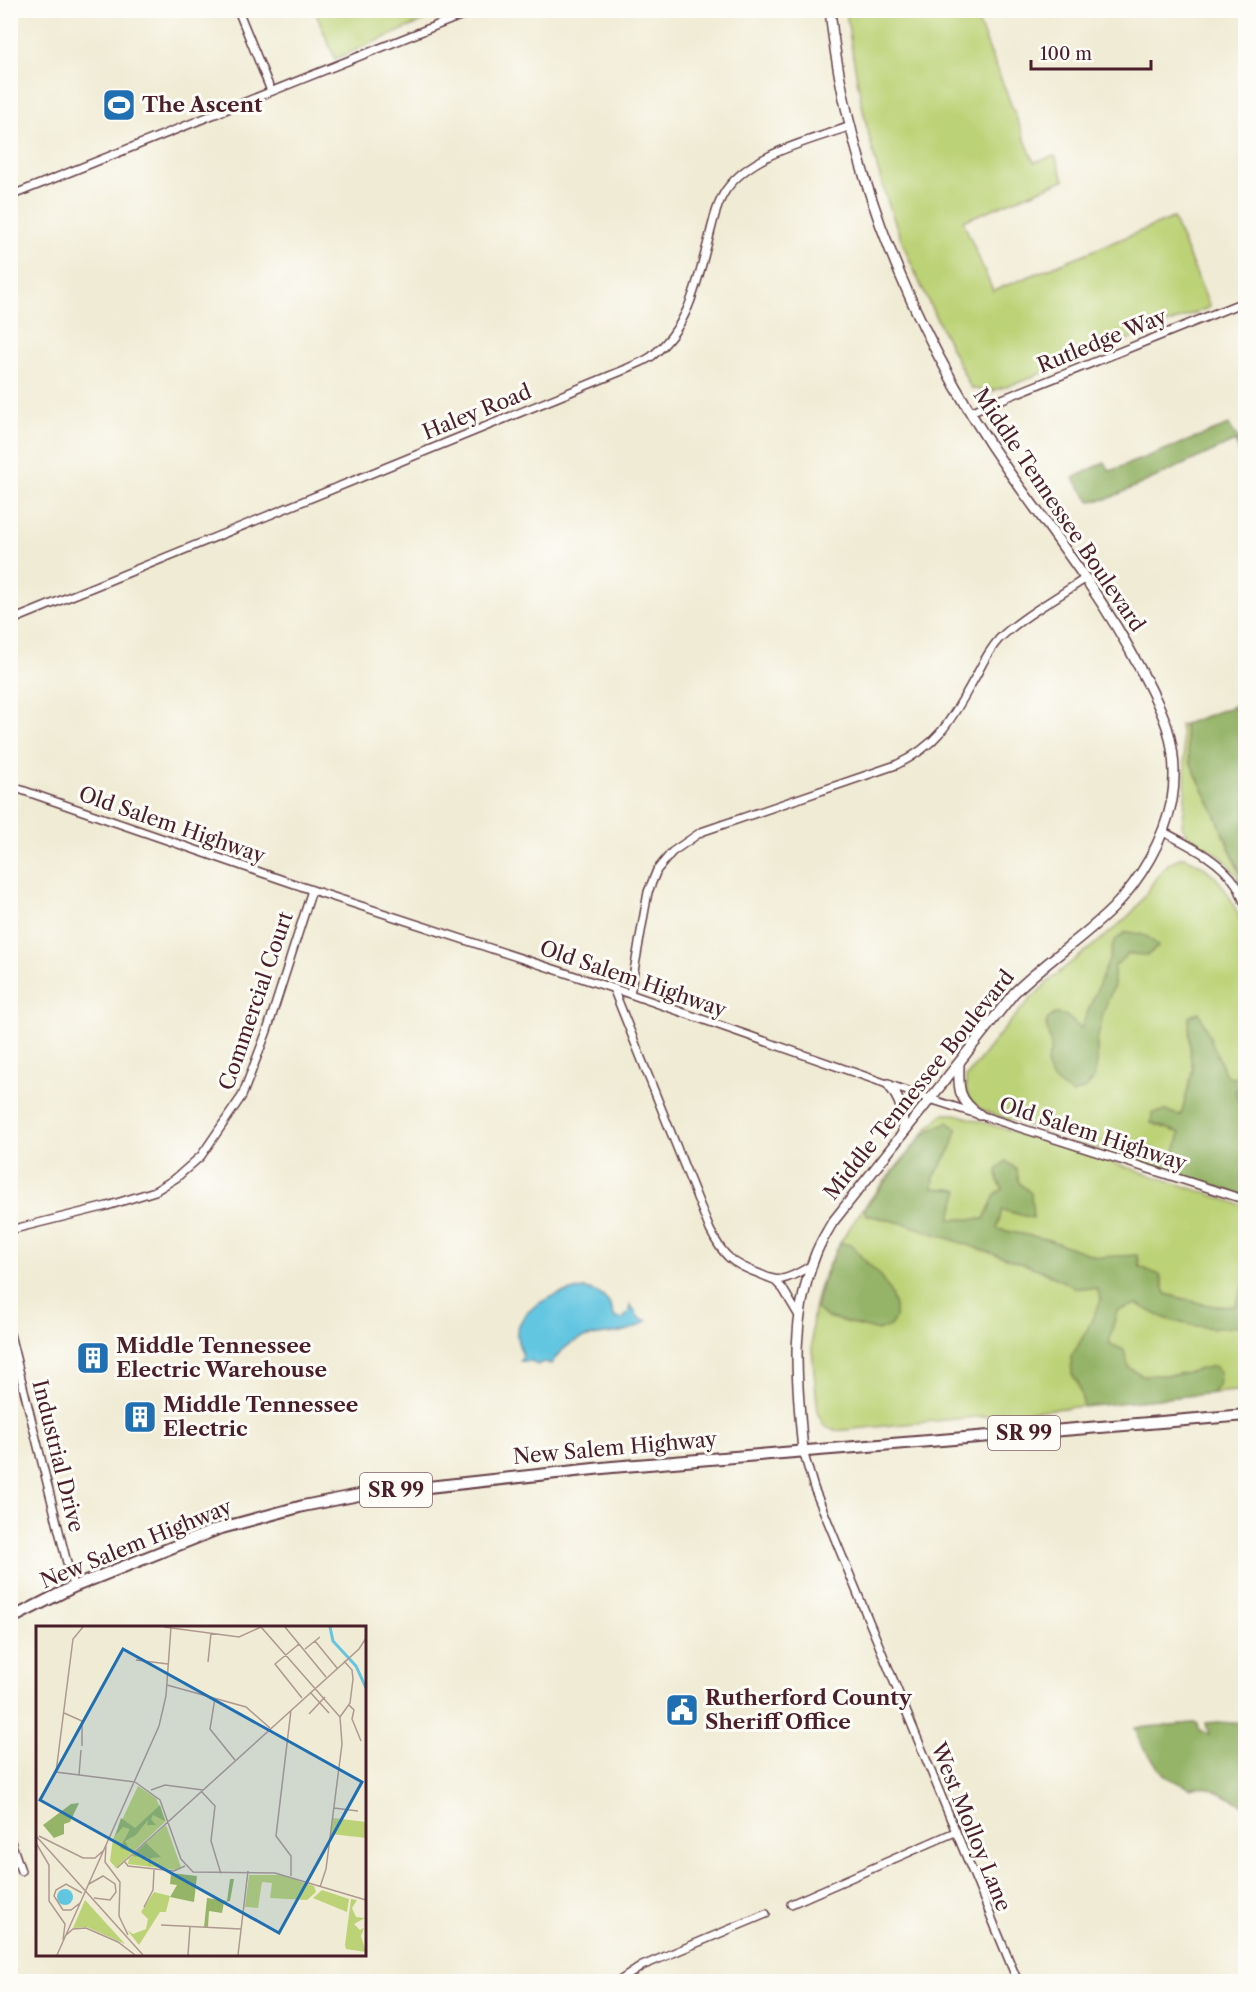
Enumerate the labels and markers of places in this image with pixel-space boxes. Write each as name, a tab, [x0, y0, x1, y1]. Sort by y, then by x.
sports icon: The Ascent	[101, 87, 137, 123]
place label: The Ascent	[142, 92, 263, 117]
place label: Middle Tennessee Electric Warehouse	[116, 1333, 327, 1382]
building icon: Middle Tennessee Electric Warehouse	[75, 1340, 111, 1376]
place label: Middle Tennessee Electric	[163, 1392, 358, 1441]
building icon: Middle Tennessee Electric	[122, 1399, 158, 1435]
place label: Rutherford County Sheriff Office	[705, 1685, 913, 1734]
public building icon: Rutherford County Sheriff Office	[664, 1692, 700, 1728]

